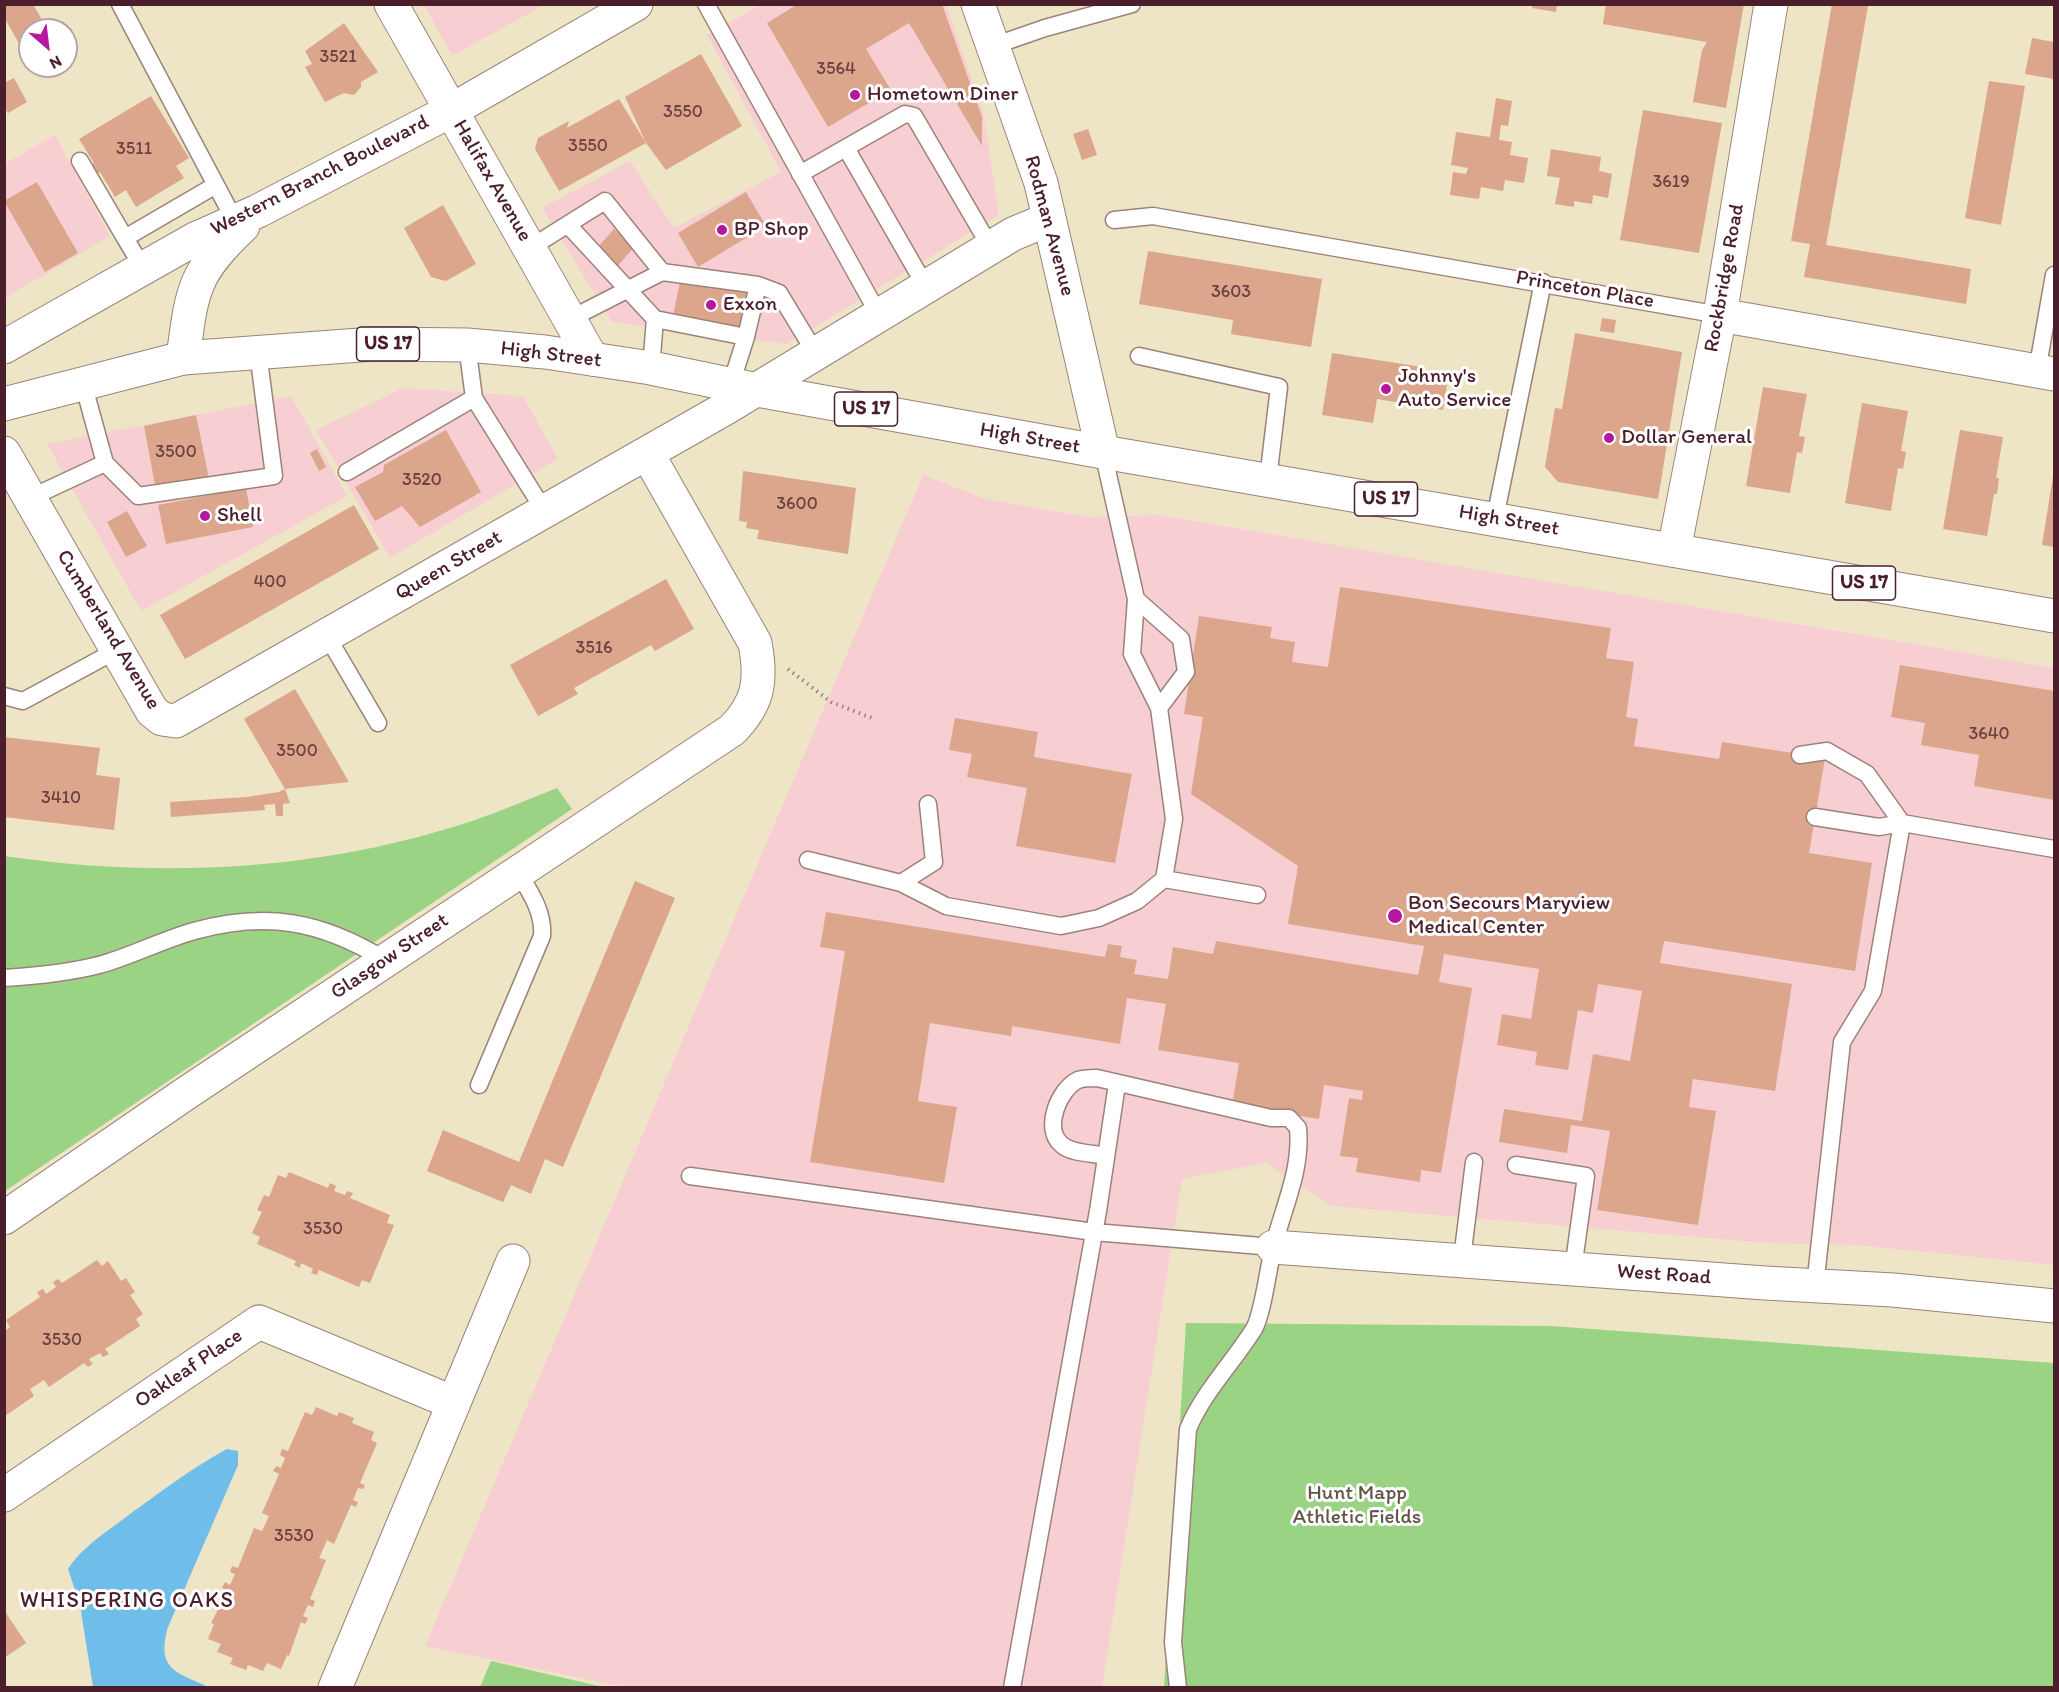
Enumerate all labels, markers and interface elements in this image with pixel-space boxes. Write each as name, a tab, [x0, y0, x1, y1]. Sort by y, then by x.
north arrow	[18, 18, 78, 78]
house number: 3521	[319, 46, 357, 68]
text: N	[47, 52, 65, 73]
house number: 3564	[816, 58, 856, 80]
place label: Hometown Diner	[867, 82, 1018, 108]
marker: Hometown Diner	[848, 88, 862, 102]
house number: 3550	[663, 101, 703, 123]
street label: Western Branch Boulevard	[207, 110, 433, 242]
street label: Halifax Avenue	[447, 116, 537, 246]
house number: 3550	[568, 135, 608, 157]
house number: 3511	[116, 138, 152, 160]
street label: Rodman Avenue	[1018, 153, 1080, 299]
house number: 3619	[1652, 171, 1690, 193]
street label: Rockbridge Road	[1700, 202, 1750, 354]
place label: BP Shop	[734, 217, 808, 243]
marker: BP Shop	[715, 223, 729, 237]
street label: Princeton Place	[1514, 265, 1656, 315]
house number: 3603	[1211, 281, 1251, 303]
place label: Exxon	[723, 292, 777, 318]
marker: Exxon	[704, 298, 718, 312]
road number: US 17	[356, 327, 420, 361]
street label: High Street	[499, 336, 603, 374]
place label: Johnny's Auto Service	[1398, 364, 1511, 414]
marker: Johnny's Auto Service	[1379, 382, 1393, 396]
road number: US 17	[834, 392, 898, 426]
street label: High Street	[978, 418, 1082, 460]
place label: Dollar General	[1621, 425, 1752, 451]
marker: Dollar General	[1602, 431, 1616, 445]
house number: 3500	[155, 441, 197, 463]
house number: 3520	[402, 469, 442, 491]
road number: US 17	[1354, 482, 1418, 516]
house number: 3600	[776, 493, 818, 515]
street label: High Street	[1457, 500, 1561, 542]
place label: Shell	[217, 503, 262, 529]
marker: Shell	[198, 509, 212, 523]
street label: Queen Street	[391, 525, 507, 607]
street label: Cumberland Avenue	[50, 546, 166, 714]
road number: US 17	[1832, 566, 1896, 600]
house number: 400	[254, 571, 286, 593]
house number: 3516	[575, 637, 613, 659]
house number: 3640	[1968, 723, 2010, 745]
house number: 3500	[276, 740, 318, 762]
house number: 3410	[41, 787, 81, 809]
place label: Bon Secours Maryview Medical Center	[1408, 891, 1610, 941]
marker: Bon Secours Maryview Medical Center	[1386, 907, 1404, 925]
street label: Glasgow Street	[326, 908, 454, 1006]
house number: 3530	[303, 1218, 343, 1240]
street label: West Road	[1616, 1259, 1712, 1291]
street label: Oakleaf Place	[130, 1324, 248, 1414]
house number: 3530	[42, 1329, 82, 1351]
park label: Hunt Mapp Athletic Fields	[1293, 1481, 1421, 1531]
house number: 3530	[274, 1525, 314, 1547]
district label: WHISPERING OAKS	[19, 1588, 235, 1614]

